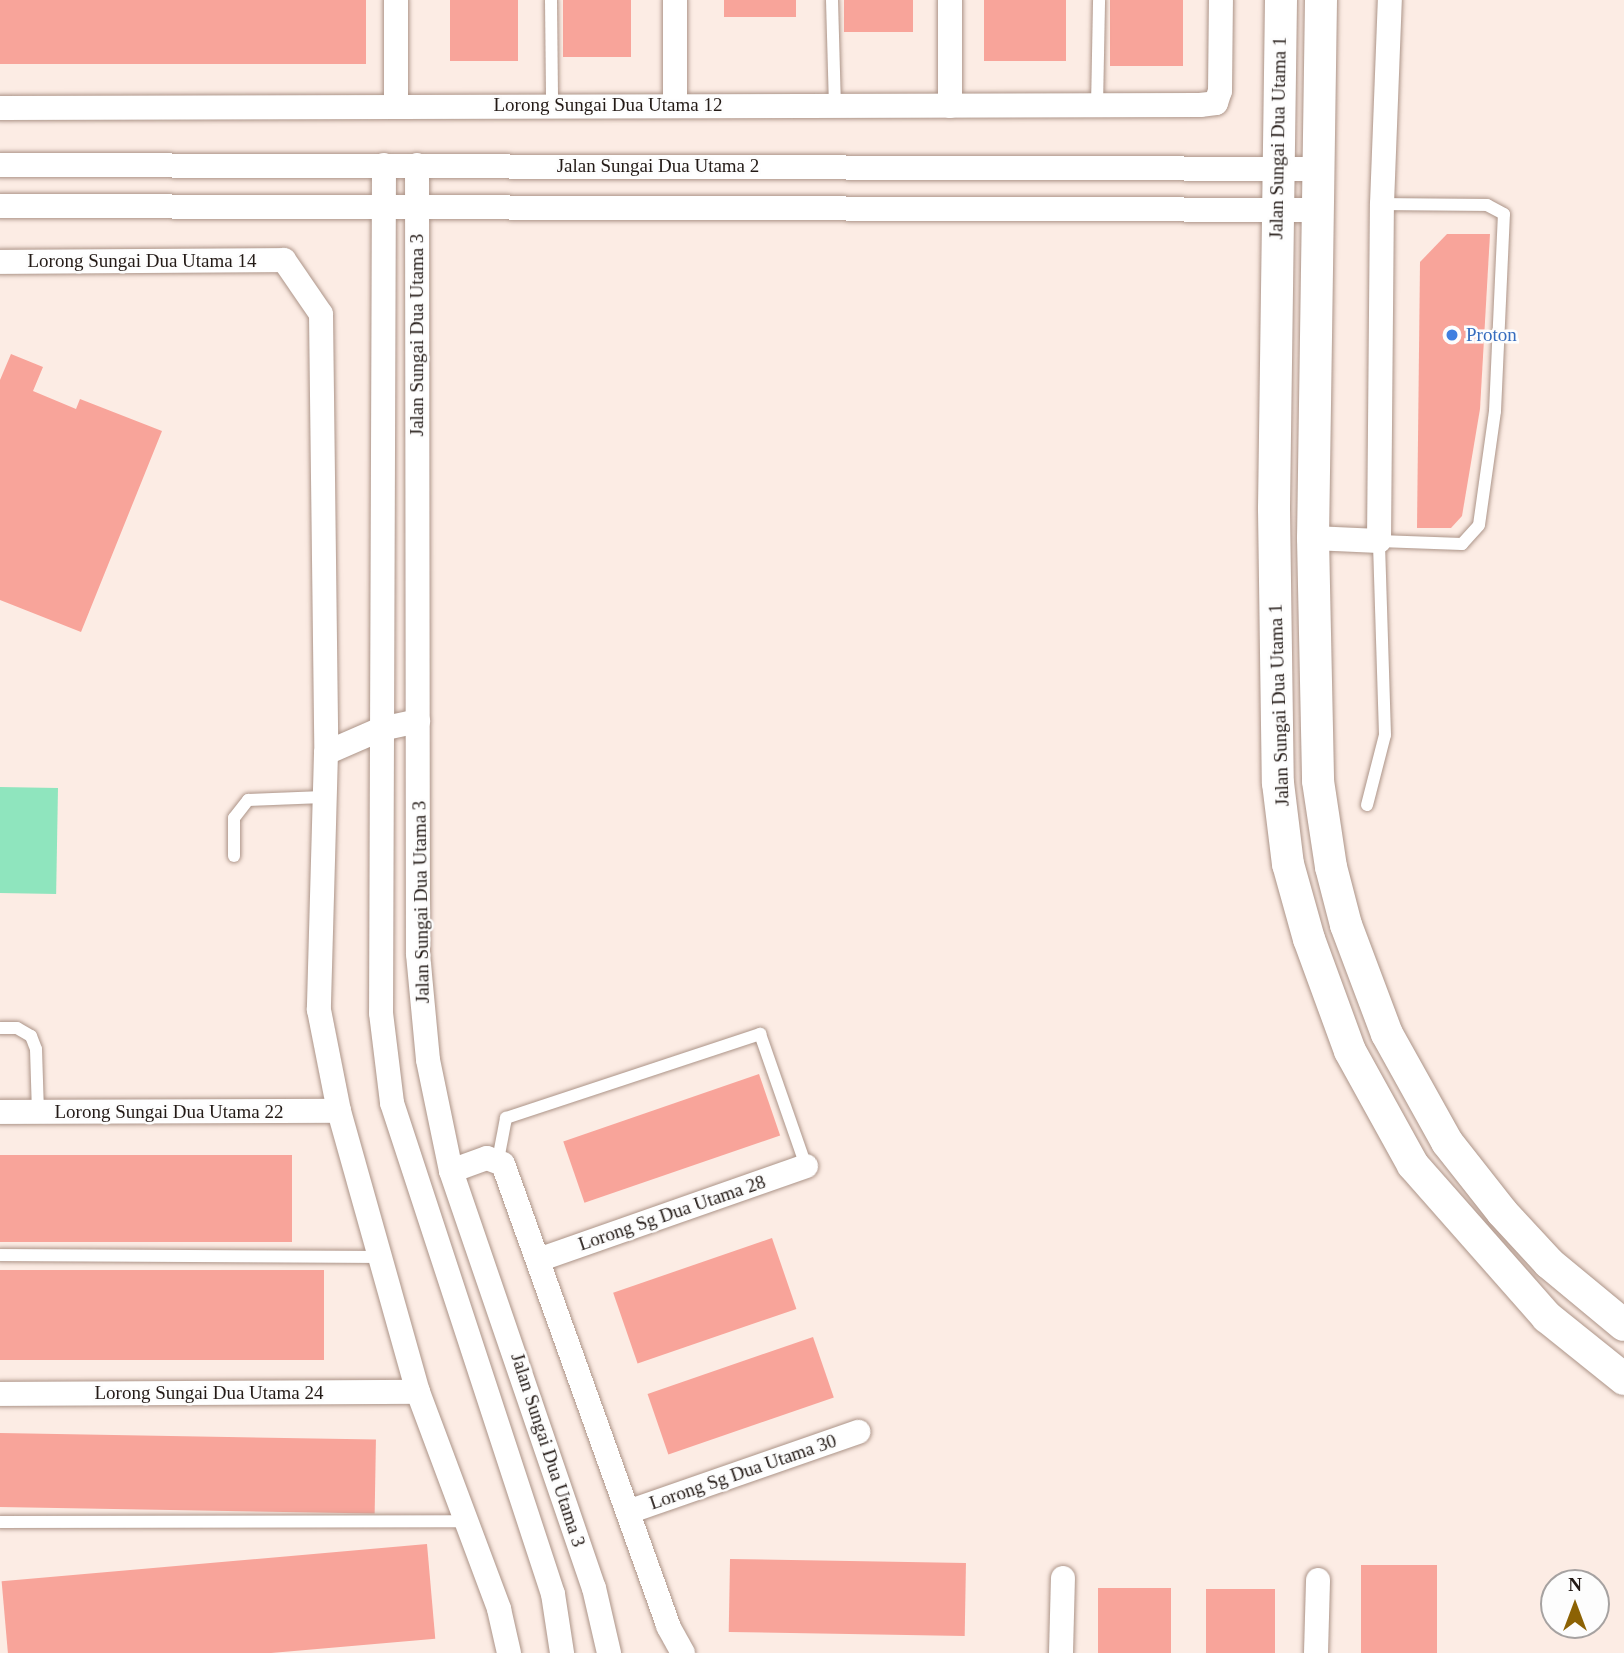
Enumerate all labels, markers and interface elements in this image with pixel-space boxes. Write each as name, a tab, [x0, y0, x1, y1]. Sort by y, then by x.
street label: Jalan Sungai Dua Utama 1	[1265, 37, 1291, 239]
street label: Lorong Sungai Dua Utama 12	[493, 94, 723, 116]
street label: Jalan Sungai Dua Utama 2	[557, 155, 759, 177]
street label: Jalan Sungai Dua Utama 3	[406, 234, 428, 436]
street label: Lorong Sungai Dua Utama 14	[27, 250, 257, 272]
place label: Proton	[1466, 324, 1517, 346]
marker: Proton	[1444, 327, 1460, 343]
street label: Jalan Sungai Dua Utama 1	[1264, 603, 1294, 807]
street label: Jalan Sungai Dua Utama 3	[408, 801, 434, 1003]
street label: Lorong Sungai Dua Utama 22	[54, 1101, 284, 1123]
street label: Lorong Sg Dua Utama 28	[575, 1170, 769, 1256]
street label: Jalan Sungai Dua Utama 3	[506, 1350, 590, 1550]
street label: Lorong Sungai Dua Utama 24	[94, 1382, 324, 1404]
street label: Lorong Sg Dua Utama 30	[646, 1429, 840, 1515]
north arrow	[1540, 1569, 1610, 1639]
text: N	[1568, 1574, 1582, 1595]

